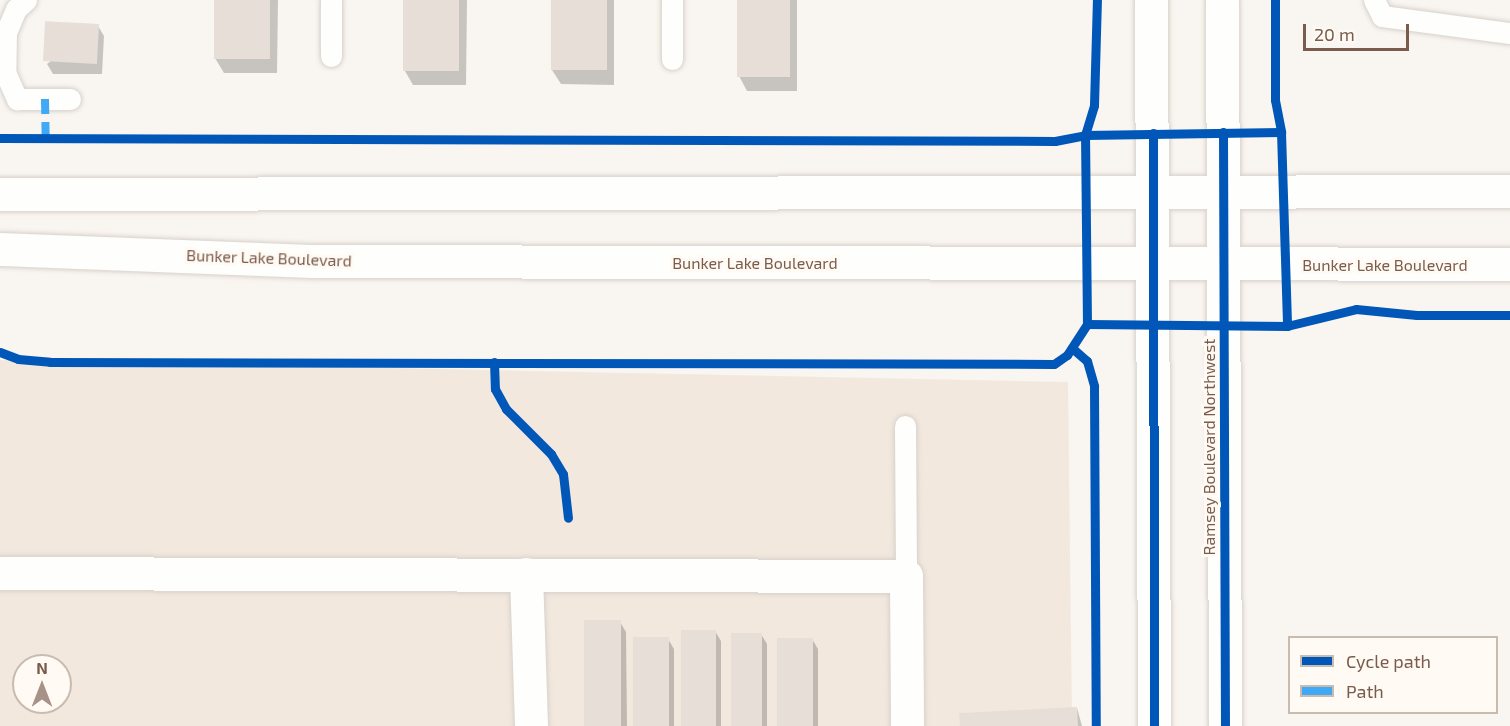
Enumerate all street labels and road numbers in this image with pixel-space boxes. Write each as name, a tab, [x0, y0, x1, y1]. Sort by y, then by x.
street label: Bunker Lake Boulevard	[186, 246, 352, 270]
street label: Bunker Lake Boulevard	[672, 253, 838, 273]
street label: Bunker Lake Boulevard	[1302, 255, 1468, 275]
street label: Ramsey Boulevard Northwest	[1199, 338, 1219, 556]

